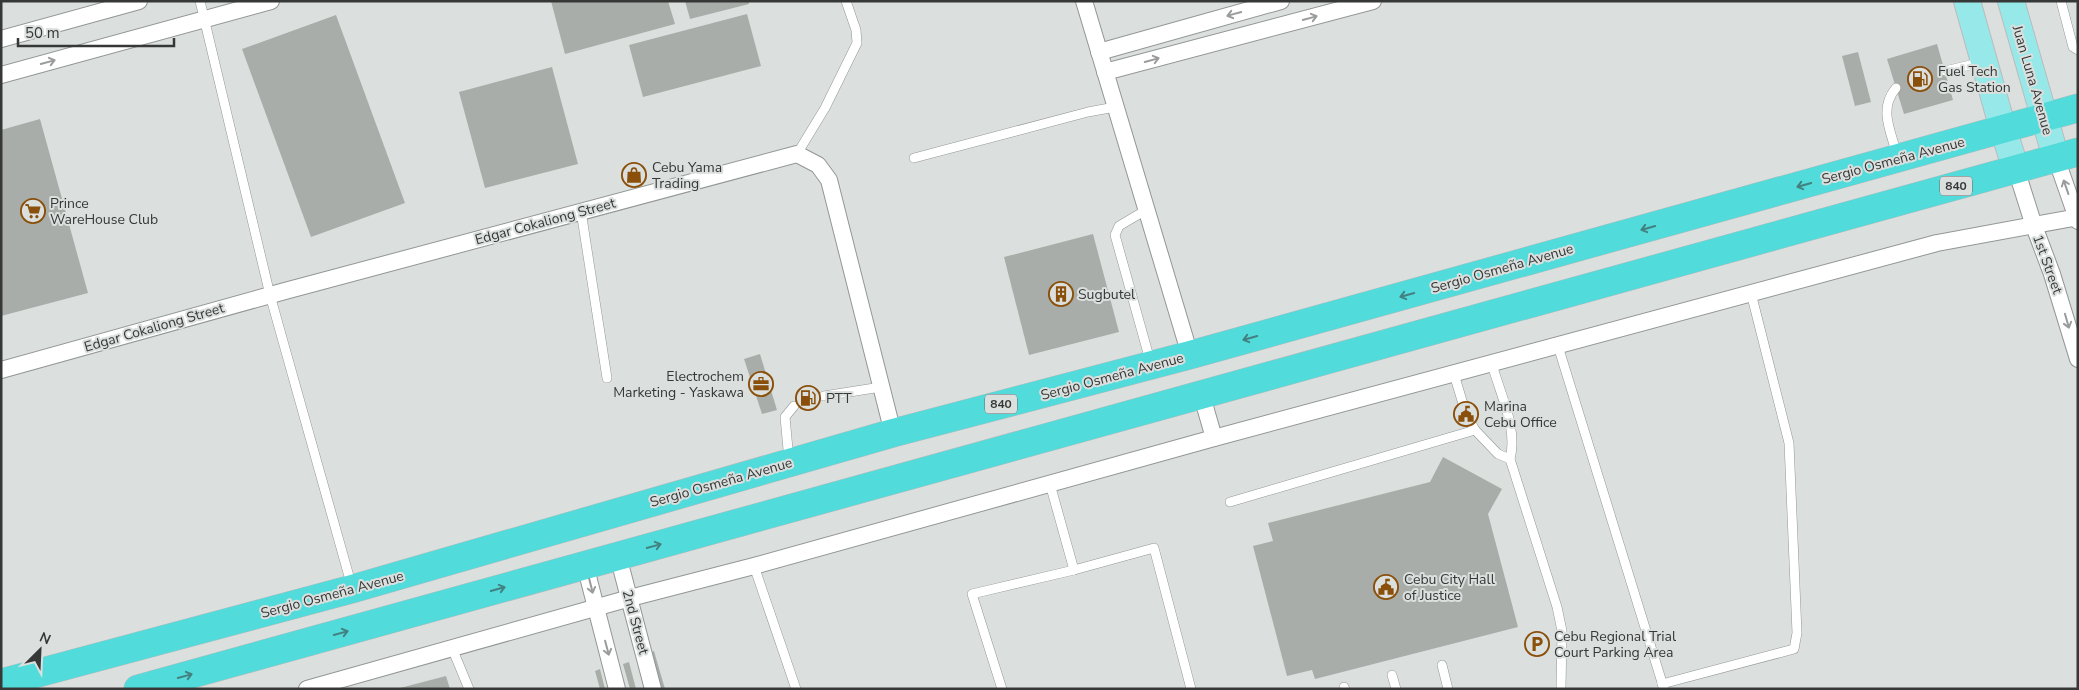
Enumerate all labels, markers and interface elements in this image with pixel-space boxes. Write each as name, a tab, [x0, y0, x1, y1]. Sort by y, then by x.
one-way arrow	[1227, 10, 1243, 20]
one-way arrow	[1301, 13, 1317, 22]
scale bar	[18, 15, 174, 47]
street label: Juan Luna Avenue	[2007, 22, 2057, 137]
text: 50 m	[25, 23, 60, 43]
one-way arrow	[1144, 55, 1160, 64]
one-way arrow	[40, 57, 56, 66]
place label: Fuel Tech Gas Station	[1938, 62, 2011, 97]
fuel station icon: Fuel Tech Gas Station	[1907, 66, 1933, 92]
street label: Sergio Osmeña Avenue	[1820, 132, 1967, 189]
place label: Cebu Yama Trading	[652, 158, 722, 193]
shop icon: Cebu Yama Trading	[621, 162, 647, 188]
road number: 840	[1940, 177, 1972, 196]
one-way arrow	[1797, 180, 1813, 190]
one-way arrow	[2061, 180, 2070, 196]
place label: Prince WareHouse Club	[50, 194, 158, 229]
street label: Edgar Cokaliong Street	[473, 194, 618, 249]
supermarket icon: Prince WareHouse Club	[20, 198, 46, 224]
one-way arrow	[1640, 224, 1656, 233]
street label: 1st Street	[2028, 232, 2067, 297]
street label: Sergio Osmeña Avenue	[1429, 239, 1576, 298]
building icon: Sugbutel	[1048, 281, 1074, 307]
place label: Sugbutel	[1078, 285, 1136, 304]
one-way arrow	[1399, 291, 1415, 300]
street label: Edgar Cokaliong Street	[82, 298, 226, 357]
one-way arrow	[2062, 313, 2072, 329]
one-way arrow	[1243, 334, 1259, 344]
street label: Sergio Osmeña Avenue	[1039, 348, 1186, 405]
place label: Electrochem Marketing - Yaskawa	[613, 367, 744, 402]
office icon: Electrochem Marketing - Yaskawa	[748, 371, 774, 397]
fuel station icon: PTT	[795, 385, 821, 411]
place label: PTT	[826, 389, 852, 408]
road number: 840	[985, 394, 1017, 414]
place label: Marina Cebu Office	[1484, 397, 1557, 432]
public building icon: Marina Cebu Office	[1453, 401, 1479, 427]
street label: Sergio Osmeña Avenue	[648, 453, 795, 512]
one-way arrow	[646, 540, 662, 550]
street label: Sergio Osmeña Avenue	[259, 566, 406, 623]
place label: Cebu City Hall of Justice	[1404, 570, 1496, 605]
public building icon: Cebu City Hall of Justice	[1373, 574, 1399, 600]
one-way arrow	[587, 578, 596, 594]
one-way arrow	[489, 584, 505, 594]
street label: 2nd Street	[618, 588, 653, 657]
north arrow	[15, 625, 65, 675]
place label: Cebu Regional Trial Court Parking Area	[1554, 627, 1677, 662]
text: N	[36, 628, 54, 649]
one-way arrow	[333, 628, 349, 637]
parking icon: Cebu Regional Trial Court Parking Area	[1524, 631, 1550, 657]
one-way arrow	[602, 640, 612, 656]
one-way arrow	[176, 671, 192, 680]

